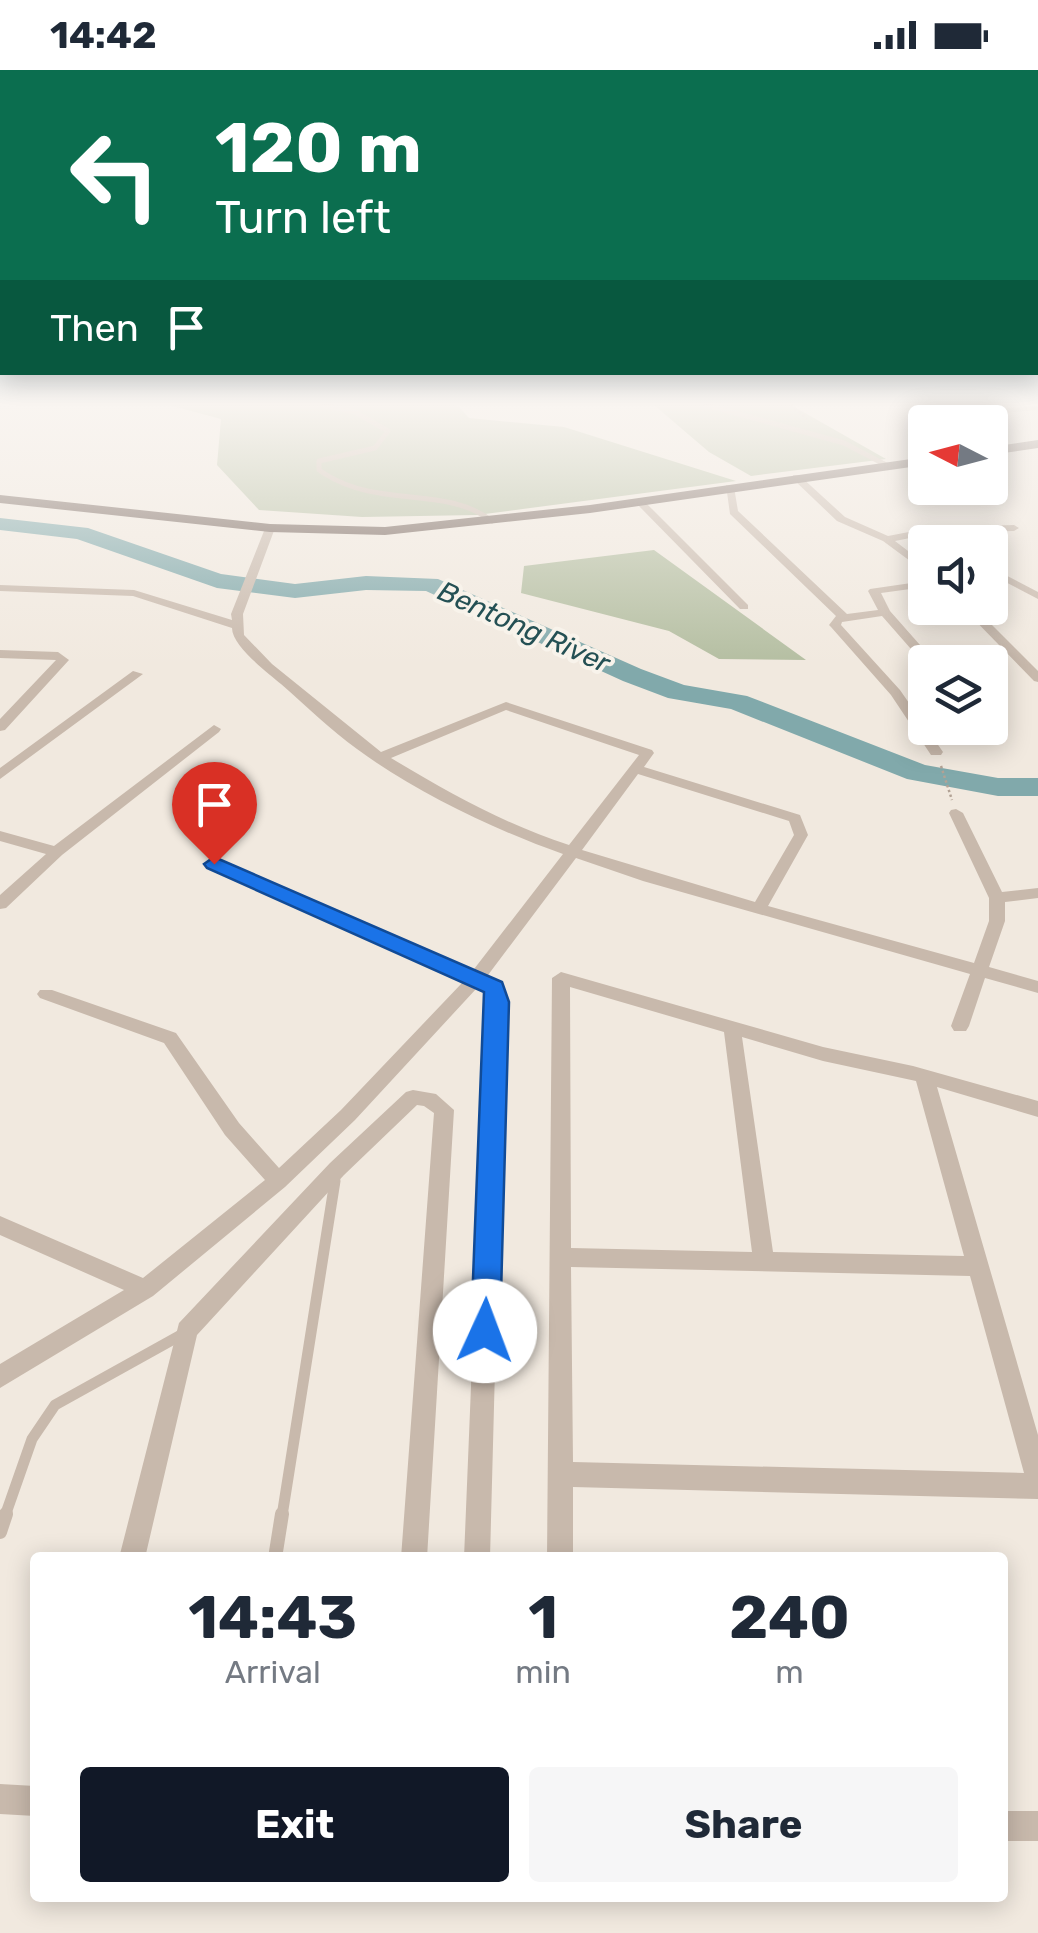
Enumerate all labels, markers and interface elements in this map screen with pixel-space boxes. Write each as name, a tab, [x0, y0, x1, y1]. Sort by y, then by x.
text: 14:42	[50, 12, 157, 58]
text: 120 m	[215, 107, 422, 190]
icon: left	[50, 110, 180, 240]
text: Turn left	[215, 191, 391, 244]
icon: arrive	[159, 300, 214, 355]
text: Then	[50, 305, 139, 351]
north arrow	[908, 405, 1008, 505]
map controls	[908, 405, 1008, 745]
button: sound	[908, 525, 1008, 625]
water label: Bentong River	[433, 574, 616, 680]
button: layers	[908, 645, 1008, 745]
pin	[172, 762, 257, 865]
icon: arrive	[187, 777, 242, 832]
position arrow	[433, 1279, 537, 1383]
text: 14:43	[188, 1582, 357, 1653]
text: 1	[528, 1582, 558, 1653]
text: 240	[729, 1582, 850, 1653]
text: Arrival	[225, 1653, 321, 1691]
text: min	[515, 1653, 571, 1691]
text: m	[775, 1653, 804, 1691]
button: Exit	[80, 1767, 509, 1882]
button: Share	[529, 1767, 958, 1882]

